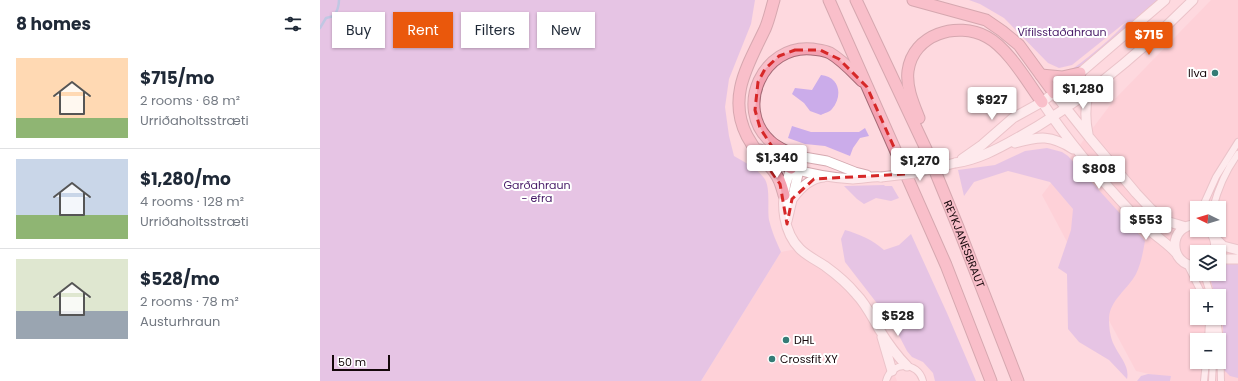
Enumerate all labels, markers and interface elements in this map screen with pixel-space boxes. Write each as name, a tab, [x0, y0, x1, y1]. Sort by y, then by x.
text: 8 homes	[16, 12, 91, 36]
chip: Buy	[332, 12, 385, 48]
chip: Rent	[393, 12, 453, 48]
chip: Filters	[461, 12, 529, 48]
chip: New	[537, 12, 595, 48]
icon: filters	[282, 13, 304, 35]
pin: $715	[1125, 22, 1173, 56]
park label: Vífilsstaðahraun	[1017, 24, 1107, 40]
text: $715	[1135, 25, 1163, 44]
place label: Ilva	[1188, 65, 1207, 81]
text: $715/mo	[140, 66, 214, 90]
marker: Ilva	[1210, 68, 1220, 78]
icon: home	[48, 74, 96, 122]
pin: $1,280	[1050, 76, 1116, 110]
text: $1,280	[1062, 79, 1104, 98]
pin: $927	[968, 87, 1016, 121]
text: $927	[977, 90, 1007, 109]
text: 2 rooms · 68 m²	[140, 91, 240, 110]
text: Urriðaholtsstræti	[140, 111, 249, 130]
pin: $1,340	[744, 145, 810, 179]
text: $1,340	[756, 148, 798, 167]
pin: $1,270	[887, 148, 953, 182]
text: $1,270	[900, 151, 940, 170]
pin: $808	[1075, 156, 1123, 190]
text: $808	[1082, 159, 1116, 178]
text: $1,280/mo	[140, 167, 231, 191]
icon: home	[48, 175, 96, 223]
park label: Garðahraun - efra	[503, 177, 571, 206]
text: 4 rooms · 128 m²	[140, 192, 244, 211]
street label: REYKJANESBRAUT	[940, 198, 989, 290]
north arrow	[1190, 201, 1226, 237]
map controls	[1190, 201, 1226, 369]
pin: $553	[1122, 207, 1170, 241]
text: $553	[1129, 210, 1163, 229]
text: Urriðaholtsstræti	[140, 212, 249, 231]
button: layers	[1190, 245, 1226, 281]
text: $528/mo	[140, 267, 220, 291]
icon: home	[48, 275, 96, 323]
button: +	[1190, 289, 1226, 325]
text: 2 rooms · 78 m²	[140, 292, 239, 311]
pin: $528	[874, 303, 922, 337]
text: $528	[882, 306, 914, 325]
text: Austurhraun	[140, 312, 220, 331]
place label: DHL	[794, 332, 814, 348]
button: −	[1190, 333, 1226, 369]
marker: DHL	[781, 335, 791, 345]
place label: Crossfit XY	[780, 351, 838, 367]
scale bar	[332, 353, 390, 372]
text: 50 m	[338, 354, 366, 370]
marker: Crossfit XY	[767, 354, 777, 364]

